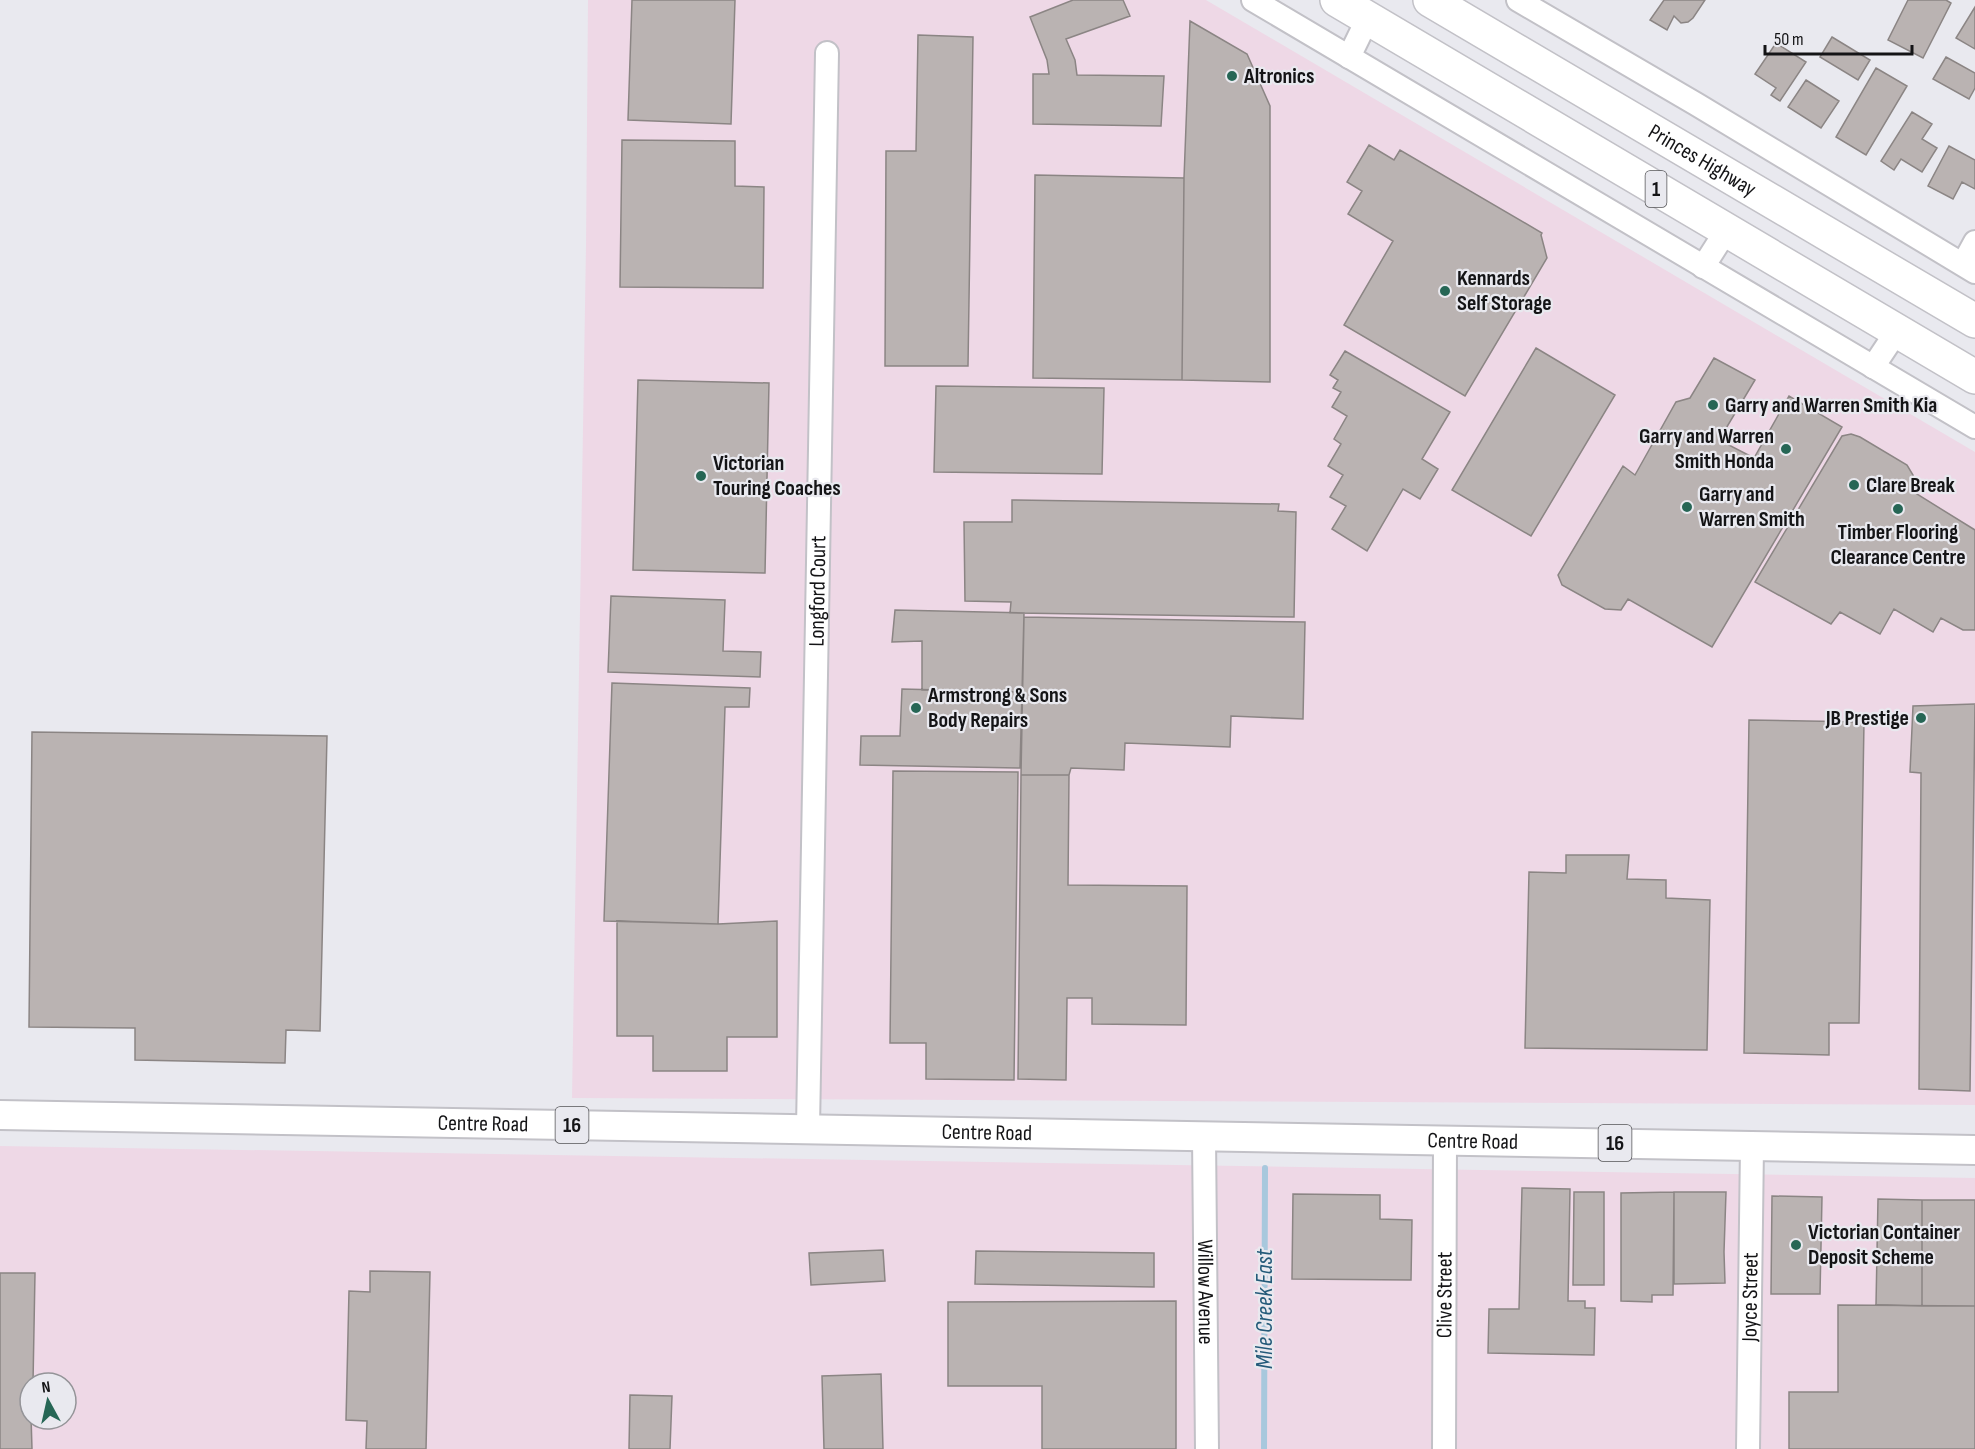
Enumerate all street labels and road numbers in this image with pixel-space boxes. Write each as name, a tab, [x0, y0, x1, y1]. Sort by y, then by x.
street label: Princes Highway	[1644, 118, 1761, 203]
road number: 1	[1646, 171, 1666, 207]
street label: Longford Court	[803, 535, 832, 647]
road number: 16	[556, 1107, 588, 1143]
street label: Centre Road	[437, 1109, 528, 1138]
street label: Centre Road	[941, 1118, 1032, 1147]
road number: 16	[1598, 1125, 1632, 1161]
street label: Centre Road	[1427, 1127, 1518, 1155]
street label: Willow Avenue	[1191, 1239, 1219, 1345]
street label: Clive Street	[1431, 1251, 1458, 1338]
street label: Joyce Street	[1736, 1252, 1764, 1343]

